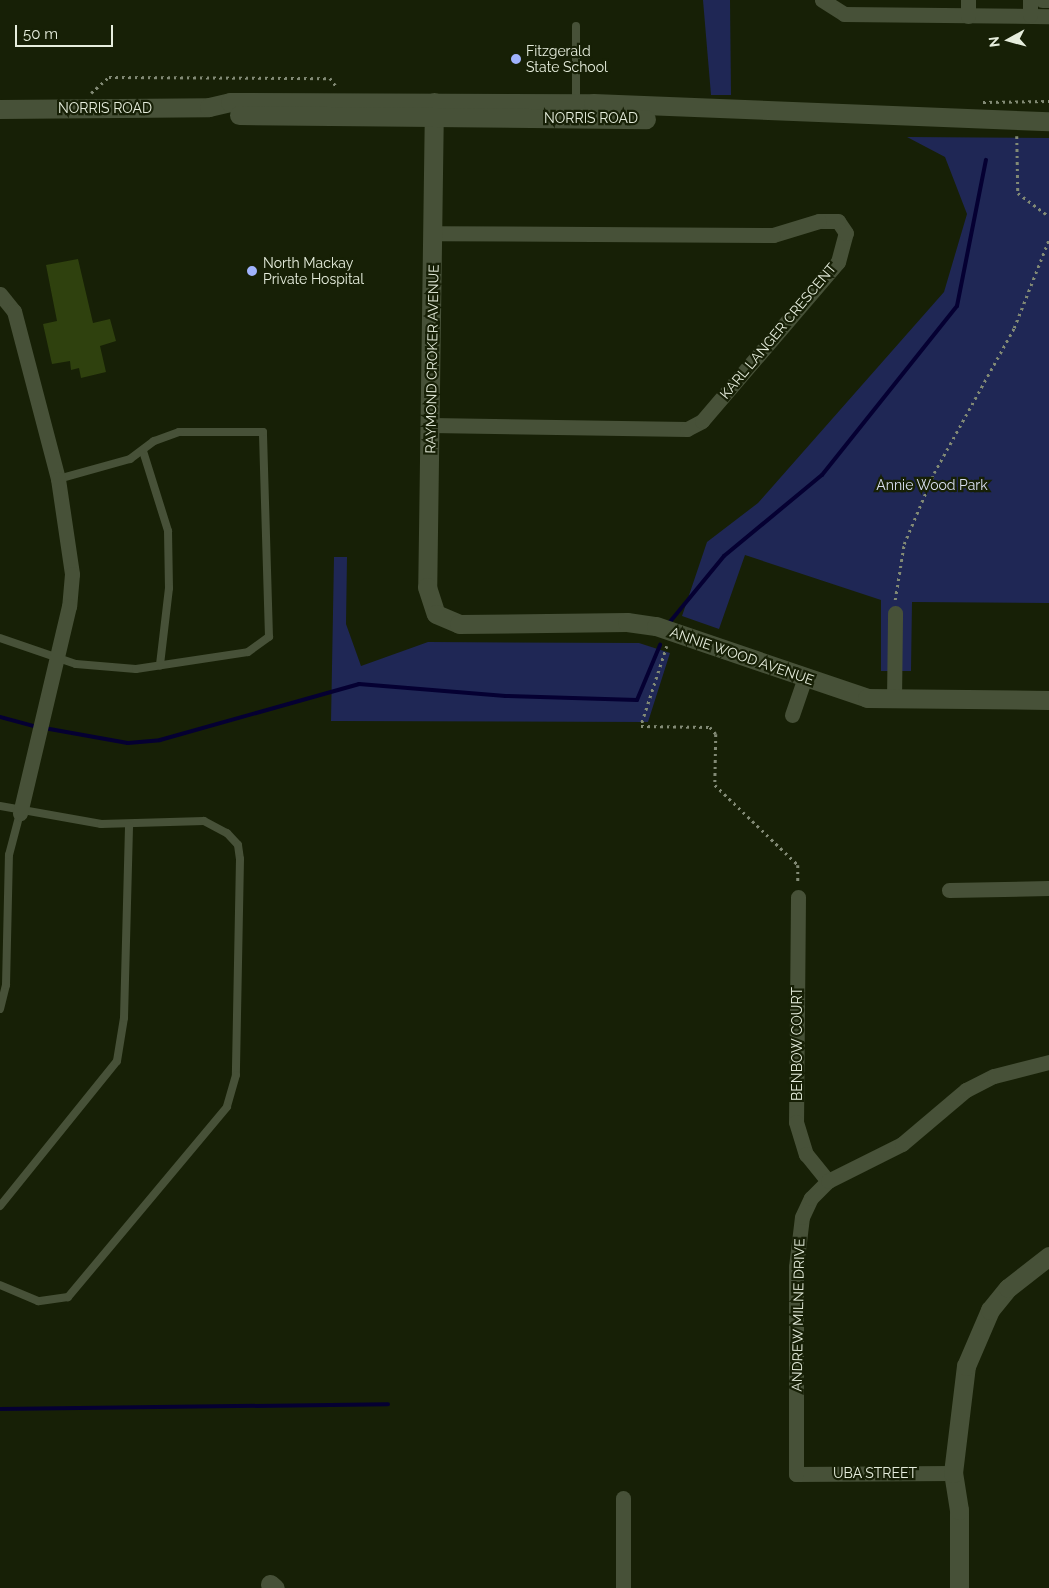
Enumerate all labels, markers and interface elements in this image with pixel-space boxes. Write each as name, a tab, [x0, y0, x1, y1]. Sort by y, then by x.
scale bar	[18, 15, 115, 47]
north arrow	[984, 15, 1034, 65]
text: 50 m	[23, 25, 58, 43]
text: N	[986, 36, 1003, 48]
place label: Fitzgerald State School	[526, 43, 608, 75]
marker: Fitzgerald State School	[510, 53, 522, 65]
street label: NORRIS ROAD	[58, 100, 152, 116]
street label: NORRIS ROAD	[544, 110, 638, 126]
place label: North Mackay Private Hospital	[263, 255, 364, 288]
street label: KARL LANGER CRESCENT	[716, 260, 840, 402]
marker: North Mackay Private Hospital	[245, 264, 259, 278]
street label: RAYMOND CROKER AVENUE	[422, 264, 442, 454]
park label: Annie Wood Park	[876, 477, 988, 493]
street label: ANNIE WOOD AVENUE	[667, 623, 817, 689]
street label: BENBOW COURT	[789, 987, 805, 1101]
street label: ANDREW MILNE DRIVE	[788, 1238, 808, 1392]
street label: UBA STREET	[833, 1465, 917, 1481]

